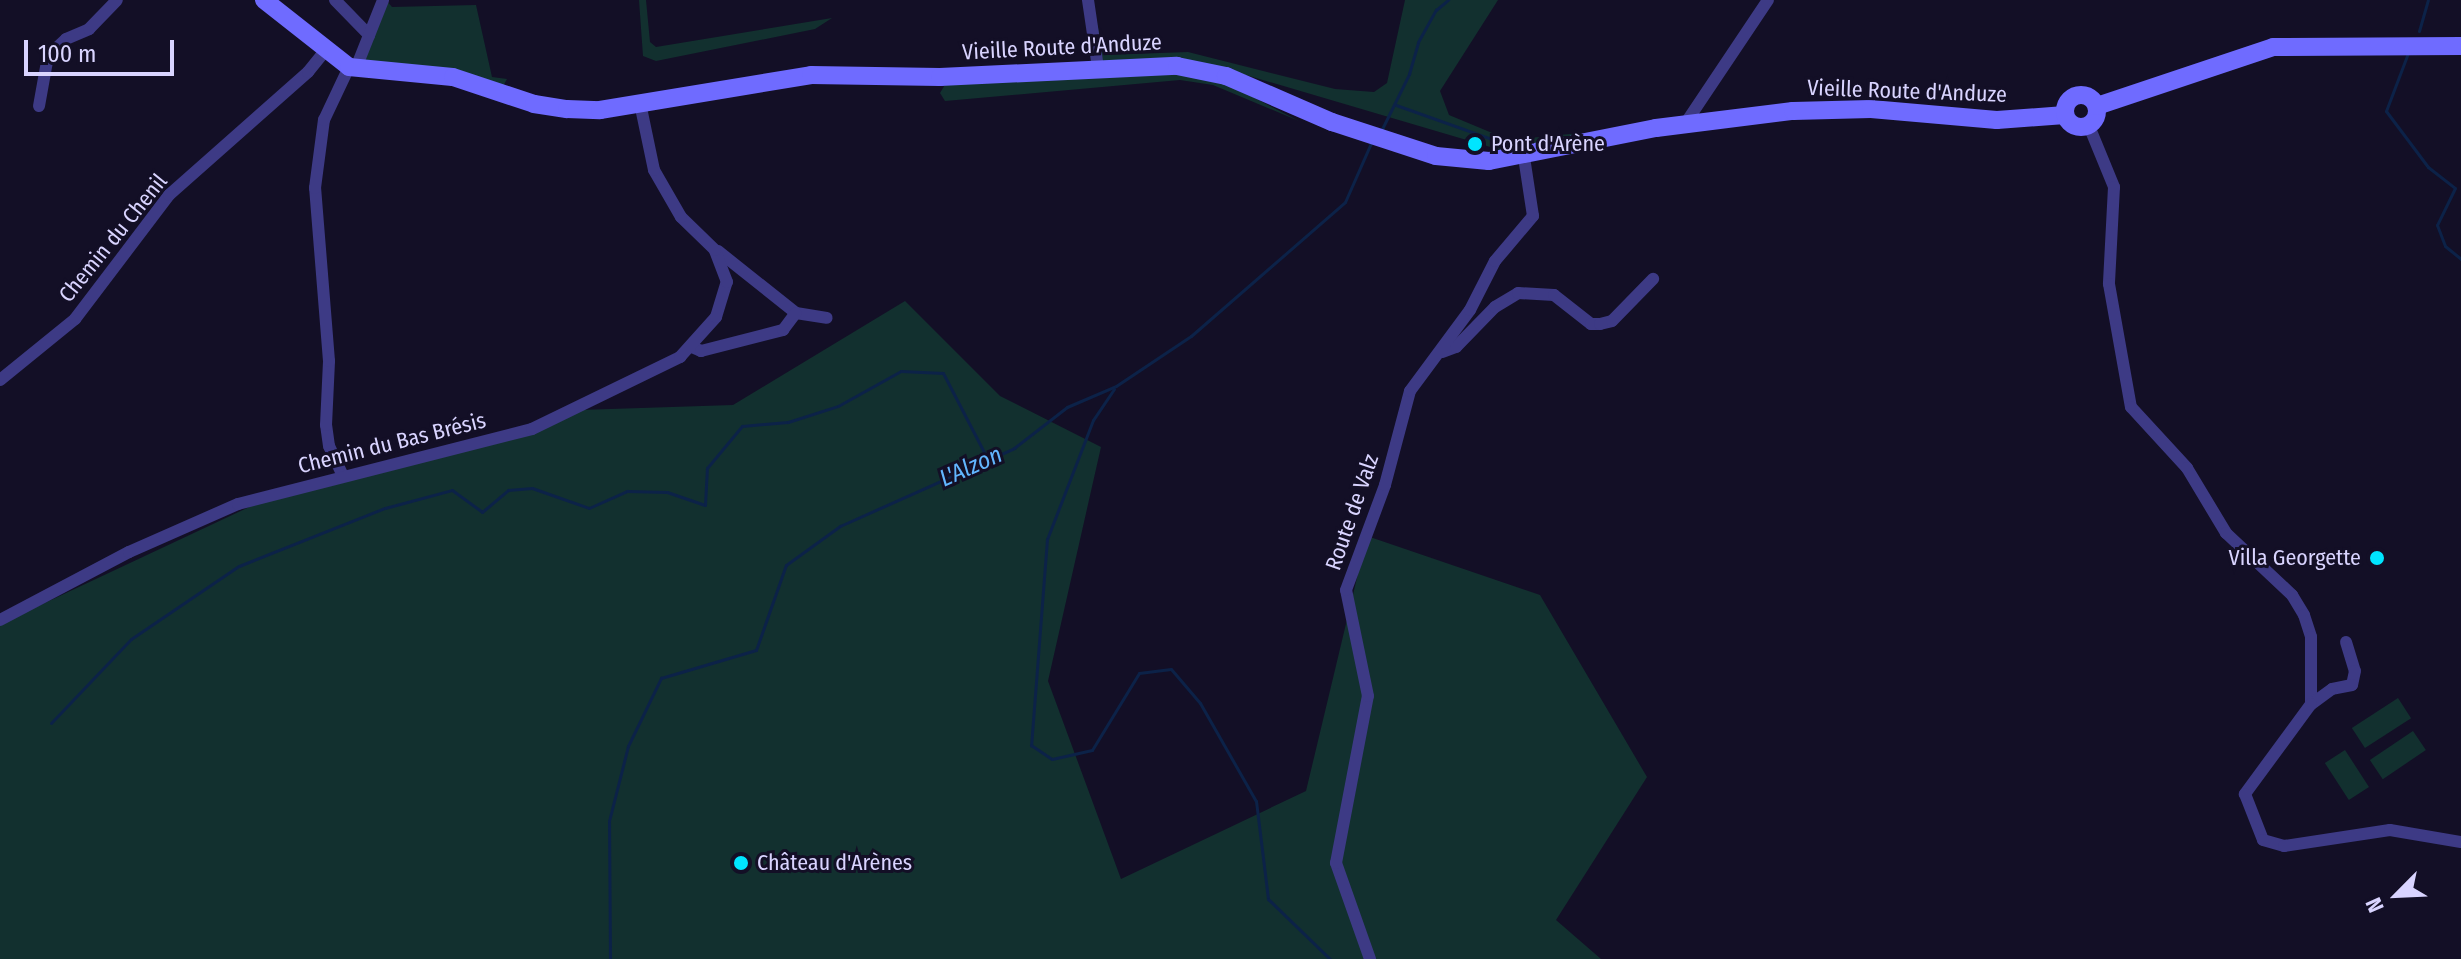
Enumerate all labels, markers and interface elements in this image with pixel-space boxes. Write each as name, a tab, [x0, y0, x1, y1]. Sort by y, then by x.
scale bar	[28, 24, 178, 74]
street label: Vieille Route d'Anduze	[962, 29, 1162, 65]
text: 100 m	[38, 40, 96, 68]
street label: Vieille Route d'Anduze	[1807, 74, 2007, 108]
place label: Pont d'Arène	[1491, 131, 1605, 157]
marker: Pont d'Arène	[1466, 135, 1484, 153]
street label: Chemin du Chenil	[53, 169, 173, 307]
street label: Chemin du Bas Brésis	[295, 407, 489, 479]
water label: L'Alzon	[935, 441, 1007, 493]
street label: Route de Valz	[1320, 450, 1384, 574]
place label: Villa Georgette	[2229, 545, 2361, 571]
marker: Villa Georgette	[2368, 549, 2386, 567]
place label: Château d'Arènes	[757, 850, 912, 876]
marker: Château d'Arènes	[732, 854, 750, 872]
north arrow	[2357, 855, 2437, 935]
text: N	[2360, 893, 2390, 916]

